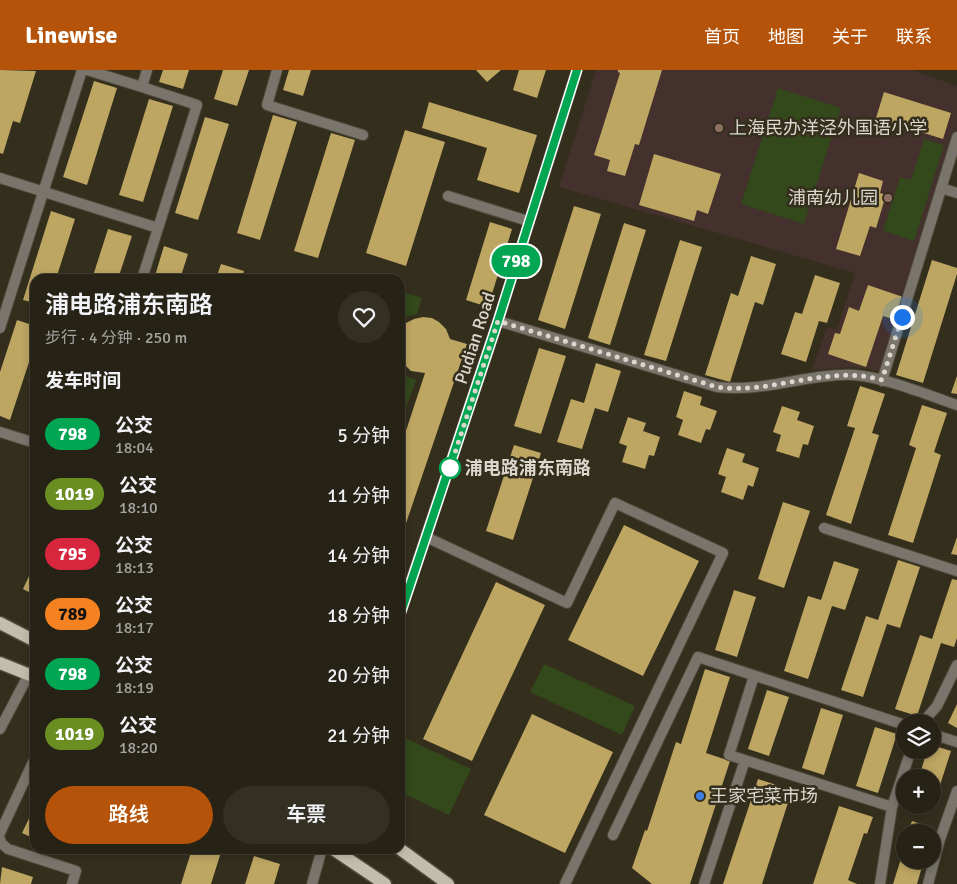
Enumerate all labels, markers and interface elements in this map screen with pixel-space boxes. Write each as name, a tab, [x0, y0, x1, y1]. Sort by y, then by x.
text: Linewise	[25, 20, 118, 50]
text: 首页	[704, 26, 740, 48]
text: 地图	[768, 26, 804, 48]
text: 关于	[832, 26, 868, 48]
text: 联系	[896, 26, 932, 48]
place label: 上海民办洋泾外国语小学	[729, 117, 927, 139]
marker: 上海民办洋泾外国语小学	[713, 122, 725, 134]
place label: 浦南幼儿园	[788, 187, 878, 209]
marker: 浦南幼儿园	[882, 192, 894, 204]
line badge: 798	[487, 245, 545, 277]
text: 798	[501, 250, 531, 272]
street label: Pudian Road	[450, 289, 500, 387]
text: 浦电路浦东南路	[45, 290, 213, 320]
button: heart	[338, 291, 390, 343]
your location	[890, 305, 915, 330]
text: 步行 · 4 分钟 · 250 m	[45, 328, 187, 348]
text: 发车时间	[45, 369, 121, 393]
text: 公交	[115, 414, 153, 438]
text: 798	[58, 423, 87, 445]
text: 5 分钟	[338, 424, 390, 448]
text: 18:04	[115, 438, 154, 458]
marker: 浦电路浦东南路	[439, 457, 461, 479]
place label: 浦电路浦东南路	[465, 457, 591, 479]
text: 公交	[119, 474, 157, 498]
text: 1019	[55, 483, 94, 505]
text: 11 分钟	[327, 484, 390, 508]
text: 18:10	[119, 498, 158, 518]
text: 公交	[115, 534, 153, 558]
text: 795	[58, 543, 87, 565]
text: 14 分钟	[327, 544, 390, 568]
text: 18:13	[115, 558, 154, 578]
text: 公交	[115, 594, 153, 618]
text: 789	[58, 603, 87, 625]
text: 18 分钟	[327, 604, 390, 628]
text: 18:17	[115, 618, 154, 638]
text: 公交	[115, 654, 153, 678]
text: 798	[58, 663, 87, 685]
text: 20 分钟	[327, 664, 390, 688]
text: 18:19	[115, 678, 154, 698]
text: 公交	[119, 714, 157, 738]
map controls	[896, 714, 941, 869]
button: layers	[896, 714, 941, 759]
text: 1019	[55, 723, 94, 745]
text: 21 分钟	[327, 724, 390, 748]
text: 18:20	[119, 738, 158, 758]
button: +	[896, 769, 941, 814]
place label: 王家宅菜市场	[710, 785, 818, 807]
button: 路线	[45, 786, 213, 844]
button: 车票	[223, 786, 390, 844]
marker: 王家宅菜市场	[694, 790, 706, 802]
button: −	[896, 824, 941, 869]

